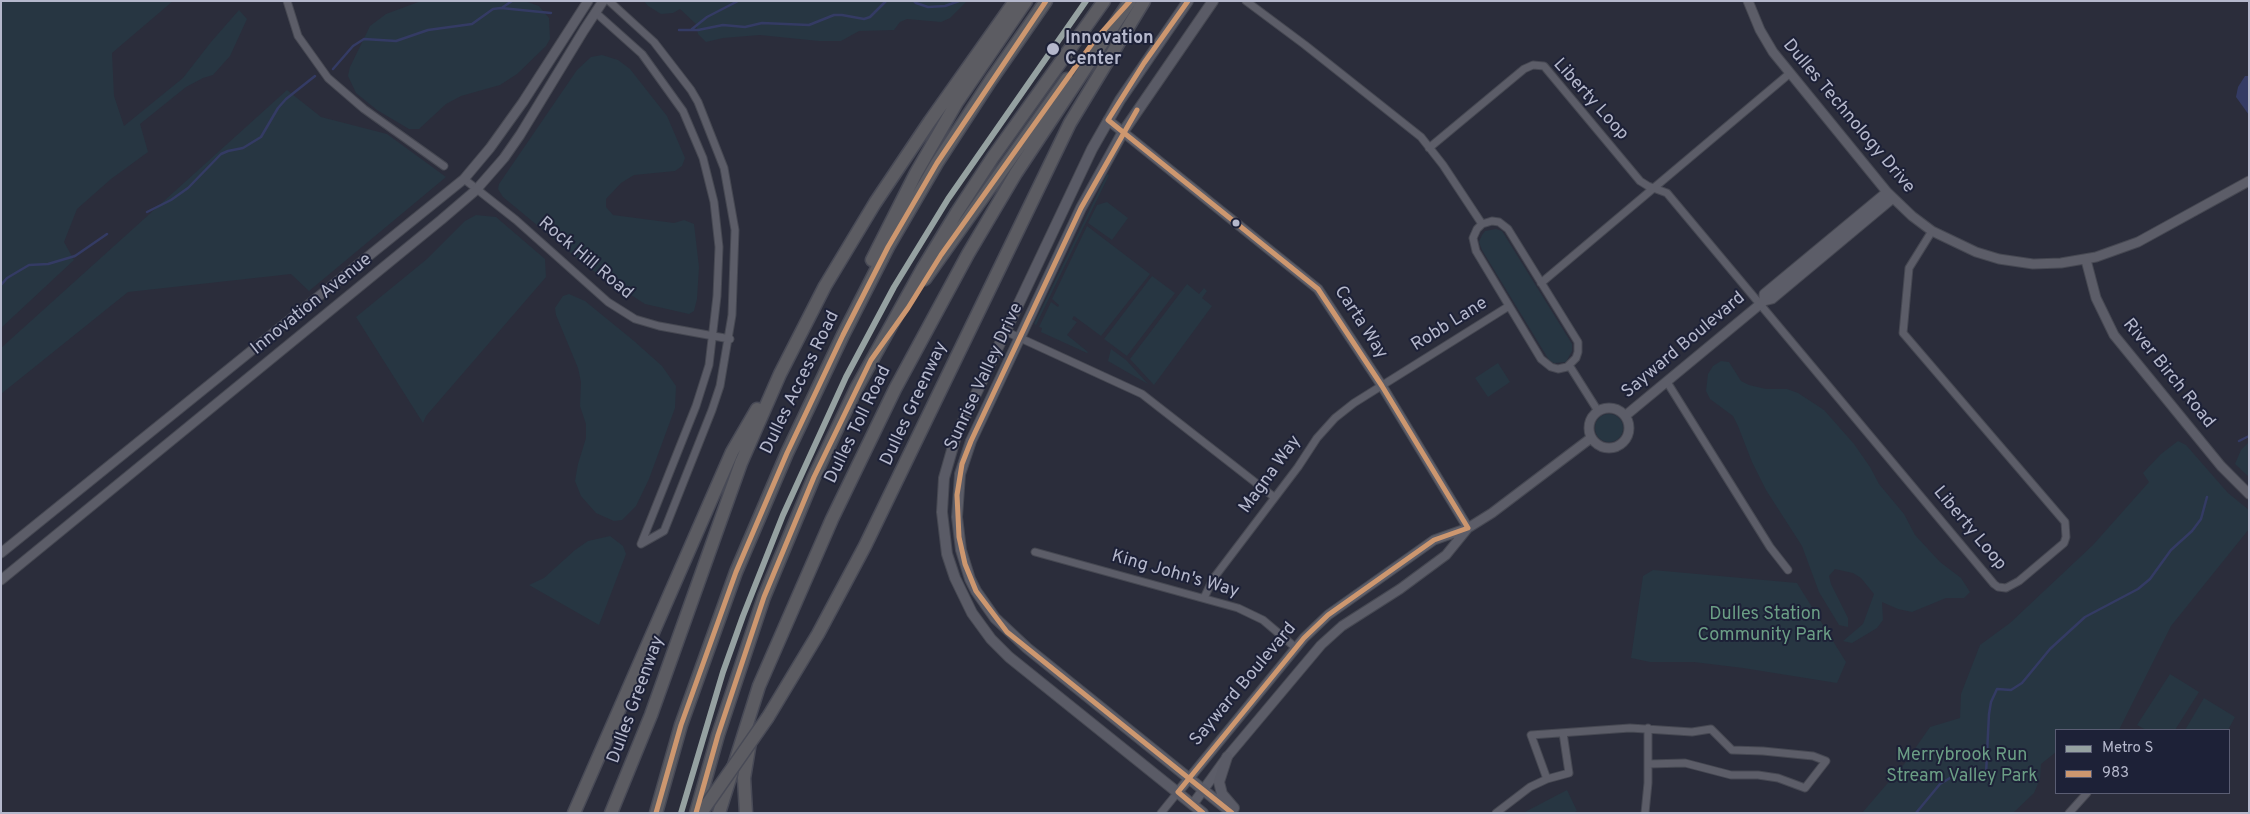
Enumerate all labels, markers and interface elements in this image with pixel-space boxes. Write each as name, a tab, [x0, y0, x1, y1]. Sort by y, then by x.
place label: Innovation Center	[1065, 28, 1154, 70]
street label: Dulles Technology Drive	[1777, 36, 1919, 198]
marker: Innovation Center	[1045, 41, 1061, 57]
street label: Liberty Loop	[1548, 55, 1632, 145]
street label: Rock Hill Road	[533, 213, 637, 305]
unlabelled marker	[1231, 218, 1241, 228]
street label: Innovation Avenue	[247, 250, 377, 360]
street label: Carta Way	[1328, 282, 1392, 364]
street label: Sayward Boulevard	[1618, 288, 1750, 404]
street label: Robb Lane	[1408, 293, 1492, 357]
street label: Sunrise Valley Drive	[941, 300, 1029, 454]
street label: Dulles Access Road	[757, 308, 845, 458]
street label: River Birch Road	[2117, 315, 2219, 433]
street label: Dulles Greenway	[877, 339, 953, 469]
street label: Dulles Toll Road	[821, 363, 897, 487]
street label: Magna Way	[1235, 432, 1307, 518]
street label: Liberty Loop	[1928, 483, 2010, 575]
street label: King John's Way	[1109, 546, 1241, 604]
park label: Dulles Station Community Park	[1698, 604, 1832, 646]
street label: Sayward Boulevard	[1186, 619, 1302, 751]
street label: Dulles Greenway	[604, 633, 670, 767]
legend	[2055, 729, 2230, 794]
text: Metro S	[2102, 739, 2153, 758]
park label: Merrybrook Run Stream Valley Park	[1886, 745, 2038, 788]
text: 983	[2102, 764, 2129, 783]

